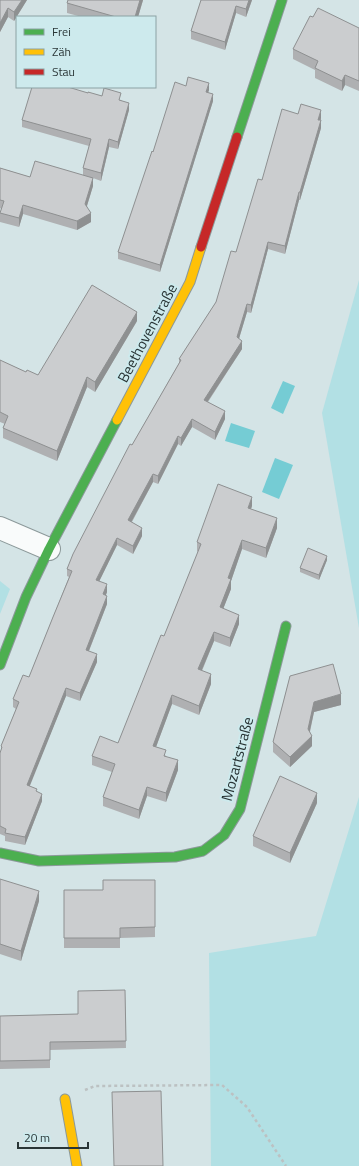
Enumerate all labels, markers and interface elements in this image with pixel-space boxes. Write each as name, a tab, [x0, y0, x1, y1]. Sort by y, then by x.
legend	[16, 16, 156, 88]
text: Frei	[52, 22, 71, 41]
text: Zäh	[52, 42, 71, 61]
text: Stau	[52, 62, 75, 81]
street label: Beethovenstraße	[111, 279, 183, 387]
street label: Mozartstraße	[215, 714, 259, 804]
scale bar	[18, 1124, 88, 1150]
text: 20 m	[24, 1128, 50, 1147]

